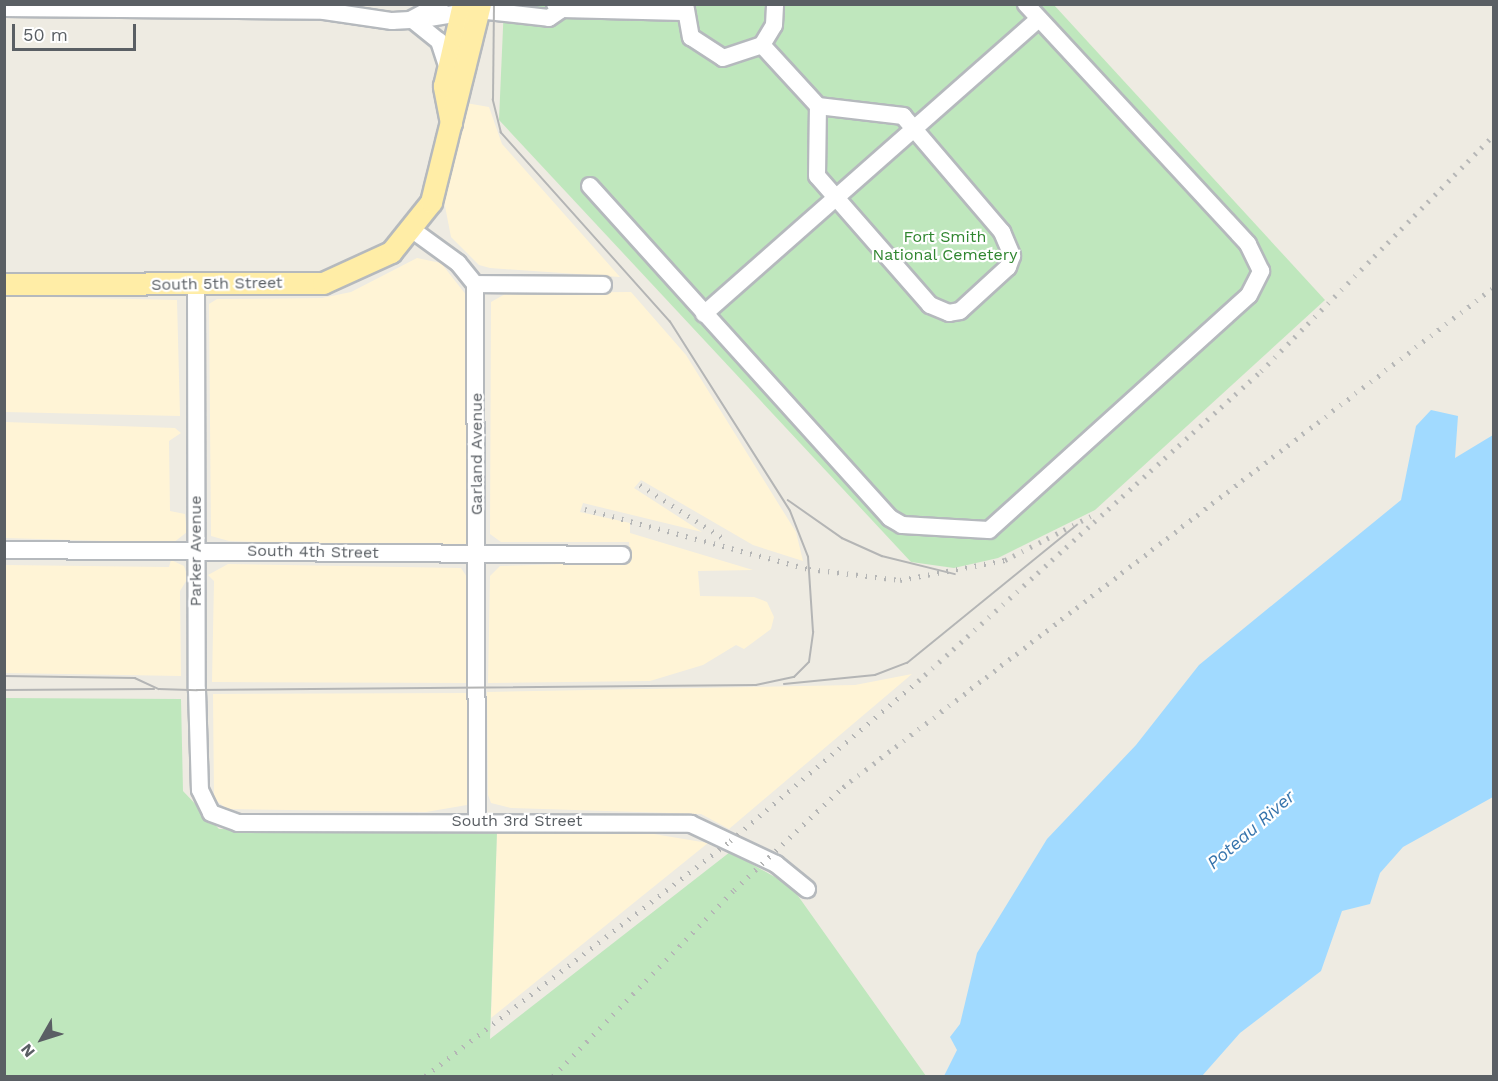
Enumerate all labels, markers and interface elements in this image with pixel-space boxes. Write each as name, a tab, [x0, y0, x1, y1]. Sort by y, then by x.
scale bar	[15, 12, 140, 50]
text: 50 m	[23, 24, 68, 45]
park label: Fort Smith National Cemetery	[872, 227, 1018, 265]
street label: South 5th Street	[151, 273, 283, 295]
street label: Garland Avenue	[467, 392, 487, 516]
street label: Parker Avenue	[186, 495, 206, 607]
street label: South 4th Street	[247, 541, 379, 563]
water label: Poteau River	[1203, 786, 1299, 874]
street label: South 3rd Street	[451, 811, 583, 831]
north arrow	[12, 1009, 72, 1069]
text: N	[17, 1040, 39, 1061]

